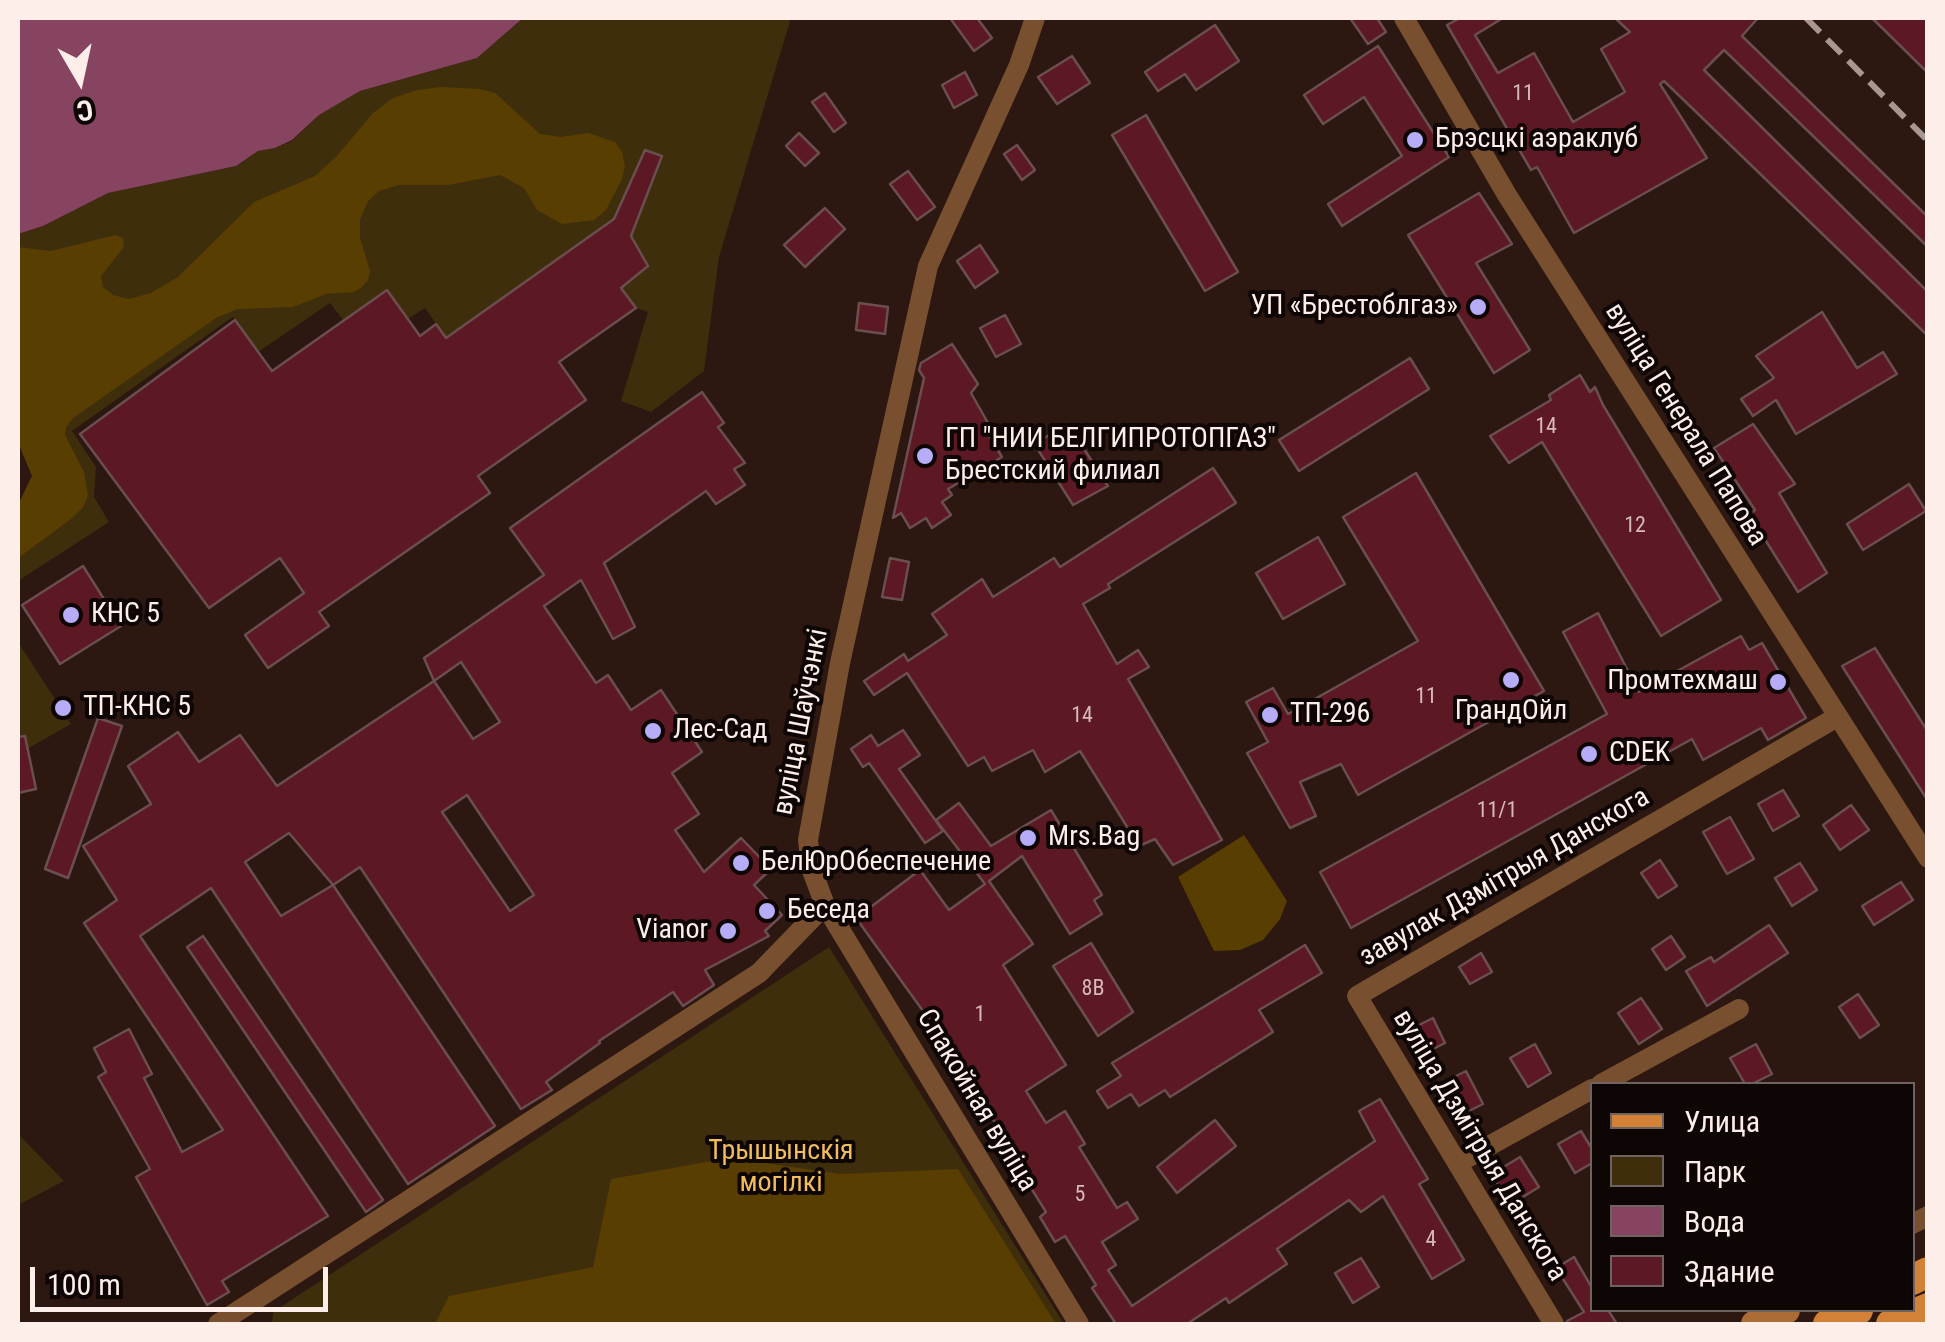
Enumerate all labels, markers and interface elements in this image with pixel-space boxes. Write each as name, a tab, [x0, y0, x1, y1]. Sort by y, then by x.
north arrow	[30, 30, 130, 130]
house number: 11	[1512, 81, 1534, 107]
text: С	[74, 93, 95, 128]
place label: Брэсцкі аэраклуб	[1435, 123, 1638, 157]
marker: Брэсцкі аэраклуб	[1404, 129, 1426, 151]
place label: УП «Брестоблгаз»	[1251, 290, 1458, 324]
marker: УП «Брестоблгаз»	[1467, 296, 1489, 318]
street label: вуліца Генерала Папова	[1597, 297, 1773, 553]
house number: 14	[1535, 414, 1557, 440]
place label: ГП "НИИ БЕЛГИПРОТОПГАЗ" Брестский филиал	[945, 423, 1276, 489]
marker: ГП "НИИ БЕЛГИПРОТОПГАЗ" Брестский филиал	[914, 445, 936, 467]
house number: 12	[1624, 513, 1646, 539]
place label: КНС 5	[91, 598, 160, 632]
marker: КНС 5	[60, 604, 82, 626]
street label: вуліца Шаўчэнкі	[768, 626, 836, 818]
place label: Промтехмаш	[1607, 665, 1758, 699]
marker: ГрандОйл	[1500, 669, 1522, 691]
marker: Промтехмаш	[1767, 671, 1789, 693]
house number: 11	[1415, 684, 1437, 710]
place label: ТП-КНС 5	[83, 691, 191, 725]
place label: ГрандОйл	[1455, 695, 1567, 729]
marker: ТП-КНС 5	[52, 697, 74, 719]
place label: ТП-296	[1290, 698, 1370, 732]
house number: 14	[1071, 703, 1093, 729]
marker: ТП-296	[1259, 704, 1281, 726]
place label: Лес-Сад	[673, 714, 768, 748]
marker: Лес-Сад	[642, 720, 664, 742]
place label: CDEK	[1609, 737, 1670, 771]
marker: CDEK	[1578, 743, 1600, 765]
street label: завулак Дзмітрыя Данскога	[1354, 781, 1656, 975]
house number: 11/1	[1477, 798, 1517, 824]
place label: Mrs.Bag	[1048, 821, 1140, 855]
marker: Mrs.Bag	[1017, 827, 1039, 849]
place label: БелЮрОбеспечение	[761, 846, 991, 880]
marker: БелЮрОбеспечение	[730, 852, 752, 874]
place label: Беседа	[787, 894, 870, 928]
marker: Беседа	[756, 900, 778, 922]
place label: Vianor	[636, 914, 708, 948]
marker: Vianor	[717, 920, 739, 942]
house number: 8В	[1082, 976, 1104, 1002]
house number: 1	[975, 1002, 985, 1028]
street label: Спакойная вуліца	[908, 1004, 1044, 1198]
street label: вуліца Дзмітрыя Данскога	[1385, 1004, 1573, 1288]
legend	[1590, 1082, 1915, 1312]
text: Улица	[1684, 1104, 1760, 1139]
park label: Трышынскія могілкі	[708, 1135, 854, 1201]
text: Парк	[1684, 1154, 1746, 1189]
house number: 5	[1075, 1182, 1085, 1208]
text: Вода	[1684, 1204, 1745, 1239]
house number: 4	[1426, 1227, 1436, 1253]
scale bar	[35, 1247, 332, 1309]
text: Здание	[1684, 1254, 1775, 1289]
text: 100 m	[47, 1267, 121, 1302]

